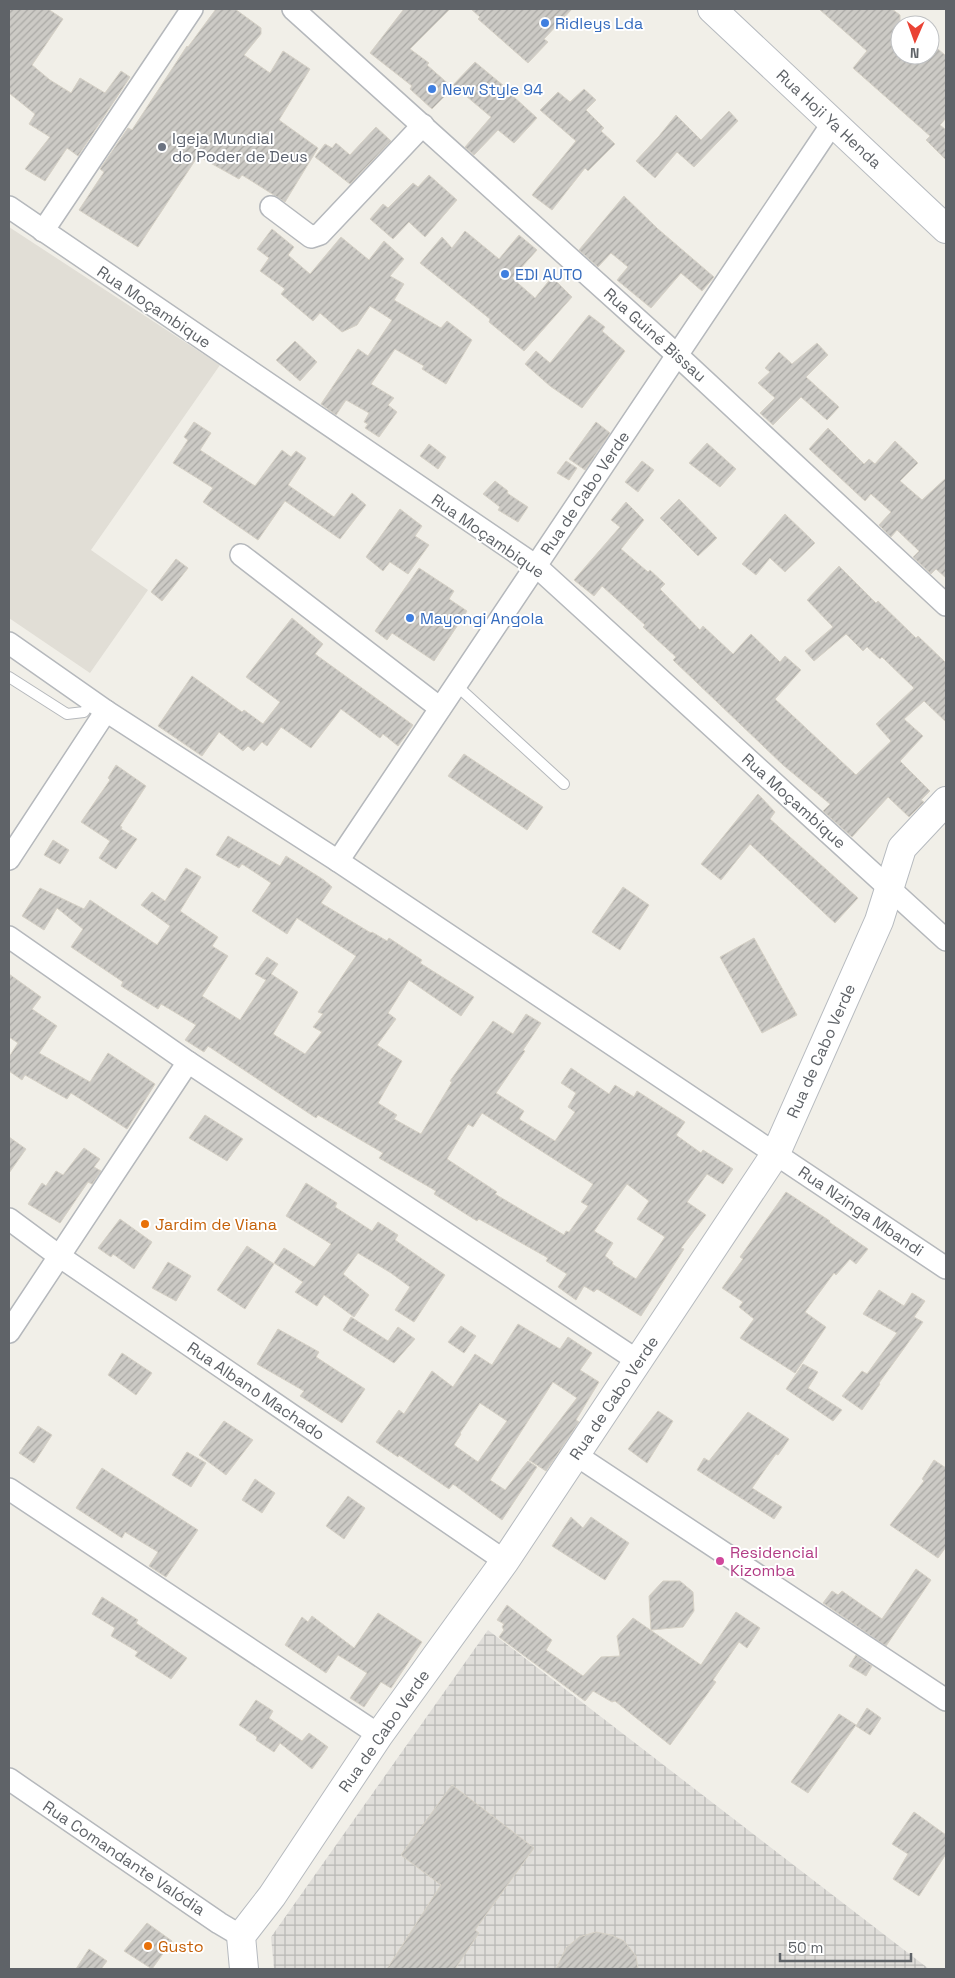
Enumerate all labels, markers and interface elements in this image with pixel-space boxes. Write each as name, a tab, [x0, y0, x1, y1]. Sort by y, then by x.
place label: Ridleys Lda	[555, 13, 643, 34]
north arrow	[890, 15, 940, 65]
marker: Ridleys Lda	[539, 17, 551, 29]
text: N	[910, 44, 920, 62]
street label: Rua Hoji Ya Henda	[772, 65, 886, 173]
place label: New Style 94	[442, 79, 543, 100]
marker: New Style 94	[426, 83, 438, 95]
place label: Igeja Mundial do Poder de Deus	[172, 128, 308, 167]
marker: Igeja Mundial do Poder de Deus	[156, 141, 168, 153]
street label: Rua Moçambique	[93, 261, 215, 353]
place label: EDI AUTO	[515, 264, 583, 285]
marker: EDI AUTO	[499, 268, 511, 280]
street label: Rua Guiné Bissau	[599, 283, 711, 387]
street label: Rua de Cabo Verde	[536, 427, 634, 559]
street label: Rua Moçambique	[427, 489, 549, 583]
place label: Mayongi Angola	[420, 608, 544, 629]
marker: Mayongi Angola	[404, 612, 416, 624]
street label: Rua Moçambique	[737, 749, 851, 853]
street label: Rua de Cabo Verde	[782, 981, 860, 1121]
street label: Rua Nzinga Mbandi	[794, 1161, 928, 1261]
place label: Jardim de Viana	[155, 1214, 277, 1235]
marker: Jardim de Viana	[139, 1218, 151, 1230]
street label: Rua de Cabo Verde	[565, 1332, 663, 1464]
street label: Rua Albano Machado	[183, 1337, 329, 1445]
place label: Residencial Kizomba	[730, 1542, 818, 1581]
marker: Residencial Kizomba	[714, 1555, 726, 1567]
street label: Rua de Cabo Verde	[334, 1666, 434, 1796]
street label: Rua Comandante Valódia	[39, 1796, 209, 1920]
scale bar	[780, 1930, 911, 1962]
place label: Gusto	[158, 1936, 204, 1957]
text: 50 m	[788, 1938, 823, 1957]
marker: Gusto	[142, 1940, 154, 1952]

